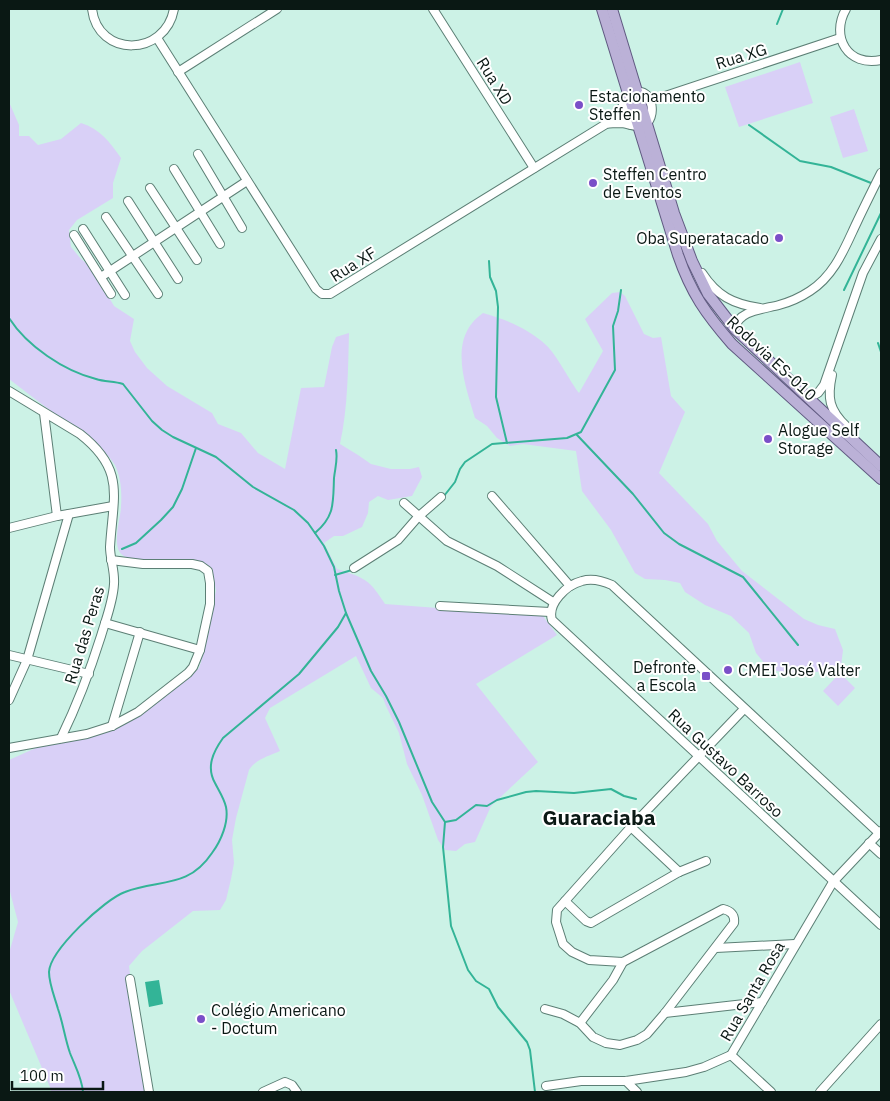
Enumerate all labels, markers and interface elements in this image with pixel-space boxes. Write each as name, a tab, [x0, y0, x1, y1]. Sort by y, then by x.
street label: Rua XG	[713, 39, 769, 73]
street label: Rua XD	[473, 54, 517, 108]
place label: Estacionamento Steffen	[589, 86, 705, 124]
marker: Estacionamento Steffen	[573, 99, 585, 111]
place label: Steffen Centro de Eventos	[603, 164, 707, 202]
marker: Steffen Centro de Eventos	[587, 177, 599, 189]
place label: Oba Superatacado	[636, 228, 769, 248]
marker: Oba Superatacado	[773, 232, 785, 244]
street label: Rua XF	[326, 242, 380, 286]
street label: Rodovia ES-010	[723, 311, 821, 405]
place label: Alogue Self Storage	[778, 420, 859, 458]
marker: Alogue Self Storage	[762, 433, 774, 445]
street label: Rua das Peras	[60, 584, 108, 686]
place label: Defronte a Escola	[633, 657, 696, 695]
place label: CMEI José Valter	[738, 660, 860, 680]
marker: CMEI José Valter	[722, 664, 734, 676]
marker: Defronte a Escola	[700, 670, 712, 682]
street label: Rua Gustavo Barroso	[664, 704, 788, 822]
district label: Guaraciaba	[542, 803, 656, 831]
street label: Rua Santa Rosa	[715, 937, 789, 1044]
place label: Colégio Americano - Doctum	[211, 1000, 346, 1038]
marker: Colégio Americano - Doctum	[195, 1013, 207, 1025]
scale bar	[12, 1058, 104, 1090]
text: 100 m	[20, 1066, 64, 1085]

